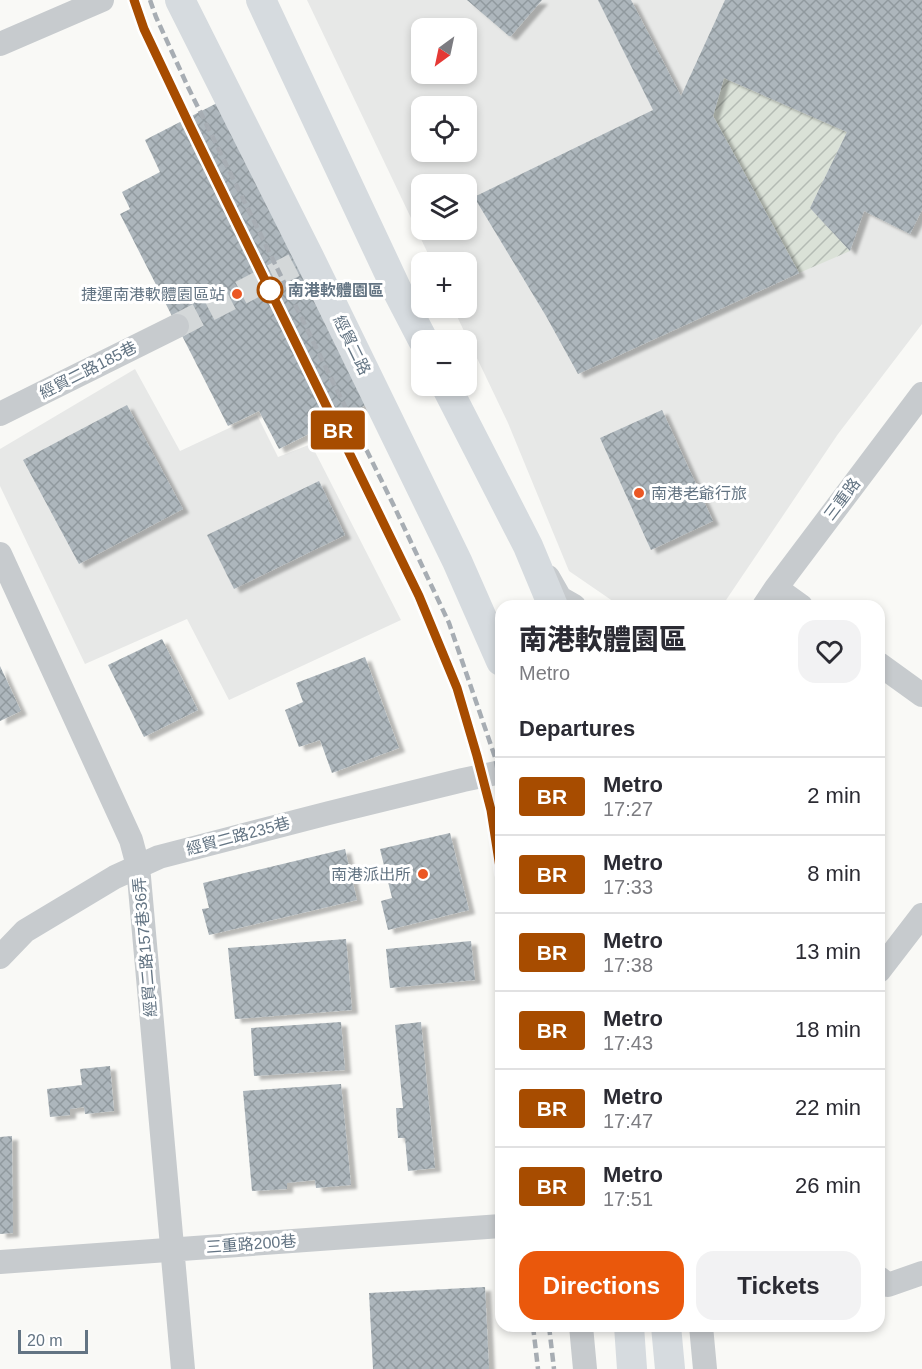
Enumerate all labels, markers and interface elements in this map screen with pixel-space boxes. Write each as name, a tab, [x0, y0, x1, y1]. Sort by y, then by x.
north arrow	[411, 18, 477, 84]
map controls	[411, 18, 477, 396]
button: locate	[411, 96, 477, 162]
button: layers	[411, 174, 477, 240]
button: +	[411, 252, 477, 318]
marker: 南港軟體園區	[257, 277, 283, 303]
place label: 南港軟體園區	[288, 282, 384, 299]
place label: 捷運南港軟體園區站	[81, 286, 225, 303]
marker: 捷運南港軟體園區站	[230, 287, 244, 301]
street label: 經貿二路	[330, 313, 374, 377]
button: −	[411, 330, 477, 396]
street label: 經貿二路185巷	[37, 338, 139, 402]
line badge: BR	[311, 410, 365, 450]
text: BR	[323, 419, 353, 442]
street label: 三重路	[821, 475, 863, 523]
place label: 南港老爺行旅	[651, 485, 747, 502]
marker: 南港老爺行旅	[632, 486, 646, 500]
button: heart	[798, 620, 861, 683]
text: 南港軟體園區	[519, 624, 687, 655]
text: Metro	[519, 662, 570, 684]
text: Departures	[519, 716, 635, 741]
text: Metro	[603, 772, 663, 797]
text: 2 min	[807, 783, 861, 808]
text: BR	[537, 785, 567, 808]
text: 17:27	[603, 798, 653, 820]
street label: 經貿二路235巷	[184, 814, 292, 858]
text: Metro	[603, 850, 663, 875]
text: 8 min	[807, 861, 861, 886]
text: BR	[537, 863, 567, 886]
place label: 南港派出所	[331, 866, 411, 883]
marker: 南港派出所	[416, 867, 430, 881]
street label: 經貿二路157巷36弄	[130, 876, 160, 1018]
text: 17:33	[603, 876, 653, 898]
text: Metro	[603, 928, 663, 953]
text: 13 min	[795, 939, 861, 964]
text: BR	[537, 941, 567, 964]
text: 17:38	[603, 954, 653, 976]
text: Metro	[603, 1006, 663, 1031]
text: 18 min	[795, 1017, 861, 1042]
text: BR	[537, 1019, 567, 1042]
text: 17:43	[603, 1032, 653, 1054]
text: Metro	[603, 1084, 663, 1109]
text: 22 min	[795, 1095, 861, 1120]
text: BR	[537, 1097, 567, 1120]
text: 17:47	[603, 1110, 653, 1132]
text: Metro	[603, 1162, 663, 1187]
text: 26 min	[795, 1173, 861, 1198]
text: BR	[537, 1175, 567, 1198]
text: 17:51	[603, 1188, 653, 1210]
street label: 三重路200巷	[205, 1232, 297, 1256]
button: Directions	[519, 1251, 684, 1320]
button: Tickets	[696, 1251, 861, 1320]
scale bar	[18, 1327, 88, 1354]
text: 20 m	[27, 1332, 63, 1349]

